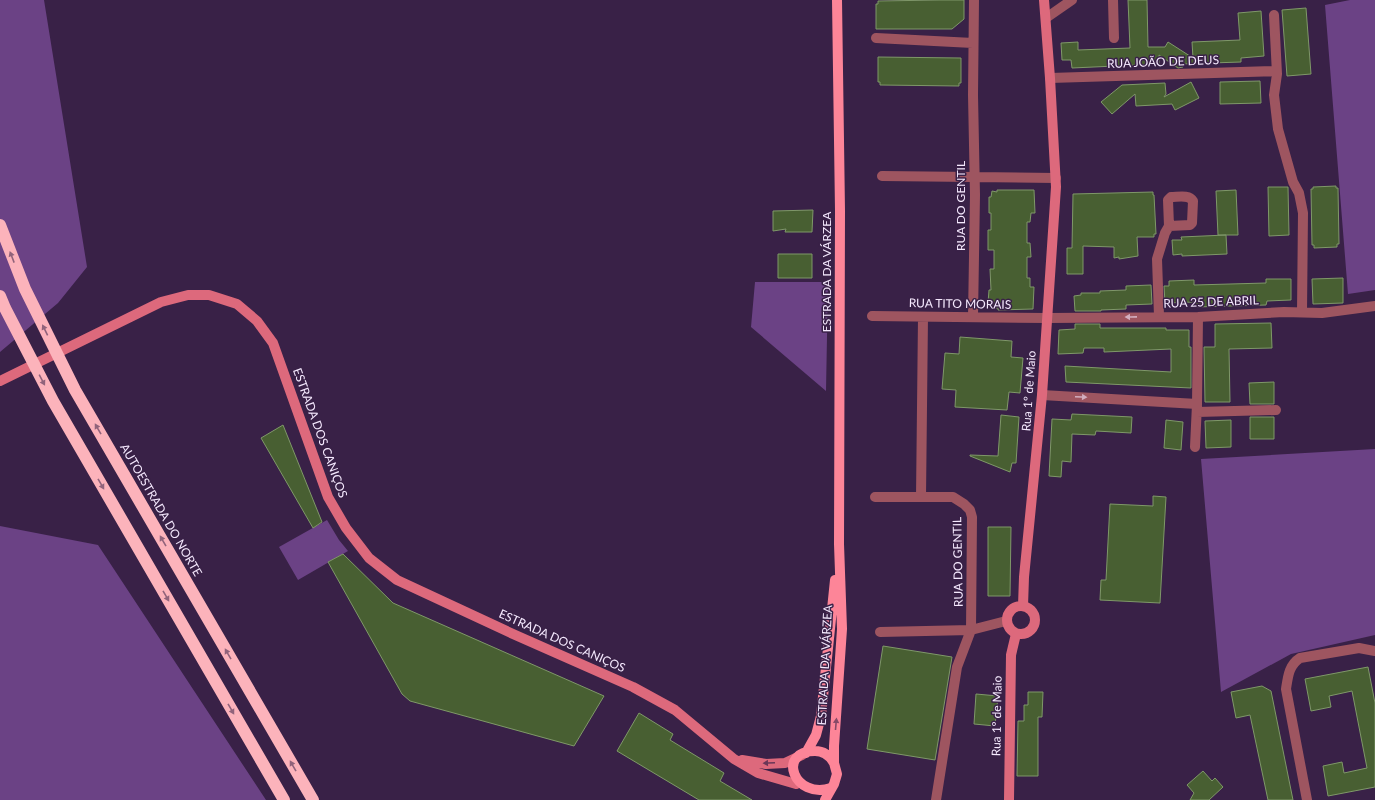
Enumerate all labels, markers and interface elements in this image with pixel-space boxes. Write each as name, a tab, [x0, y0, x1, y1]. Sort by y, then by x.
street label: RUA JOÃO DE DEUS	[1107, 52, 1219, 71]
street label: RUA DO GENTIL	[953, 161, 968, 251]
street label: ESTRADA DA VÁRZEA	[819, 211, 834, 332]
one-way arrow	[9, 251, 15, 263]
street label: RUA 25 DE ABRIL	[1163, 292, 1259, 311]
street label: RUA TITO MORAIS	[909, 295, 1011, 312]
one-way arrow	[1124, 314, 1137, 320]
one-way arrow	[42, 324, 48, 335]
street label: Rua 1º de Maio	[1018, 350, 1039, 432]
street label: ESTRADA DOS CANIÇOS	[290, 366, 351, 500]
one-way arrow	[39, 374, 45, 386]
one-way arrow	[1075, 394, 1088, 400]
one-way arrow	[94, 423, 101, 435]
street label: AUTOESTRADA DO NORTE	[117, 441, 206, 579]
one-way arrow	[97, 478, 104, 489]
street label: RUA DO GENTIL	[949, 517, 966, 607]
one-way arrow	[160, 535, 167, 547]
one-way arrow	[162, 590, 169, 602]
street label: ESTRADA DA VÁRZEA	[814, 604, 835, 726]
street label: ESTRADA DOS CANIÇOS	[497, 606, 628, 675]
one-way arrow	[225, 648, 232, 660]
street label: Rua 1º de Maio	[988, 675, 1005, 756]
one-way arrow	[227, 703, 234, 715]
one-way arrow	[832, 718, 839, 730]
one-way arrow	[290, 760, 297, 772]
one-way arrow	[763, 760, 775, 767]

